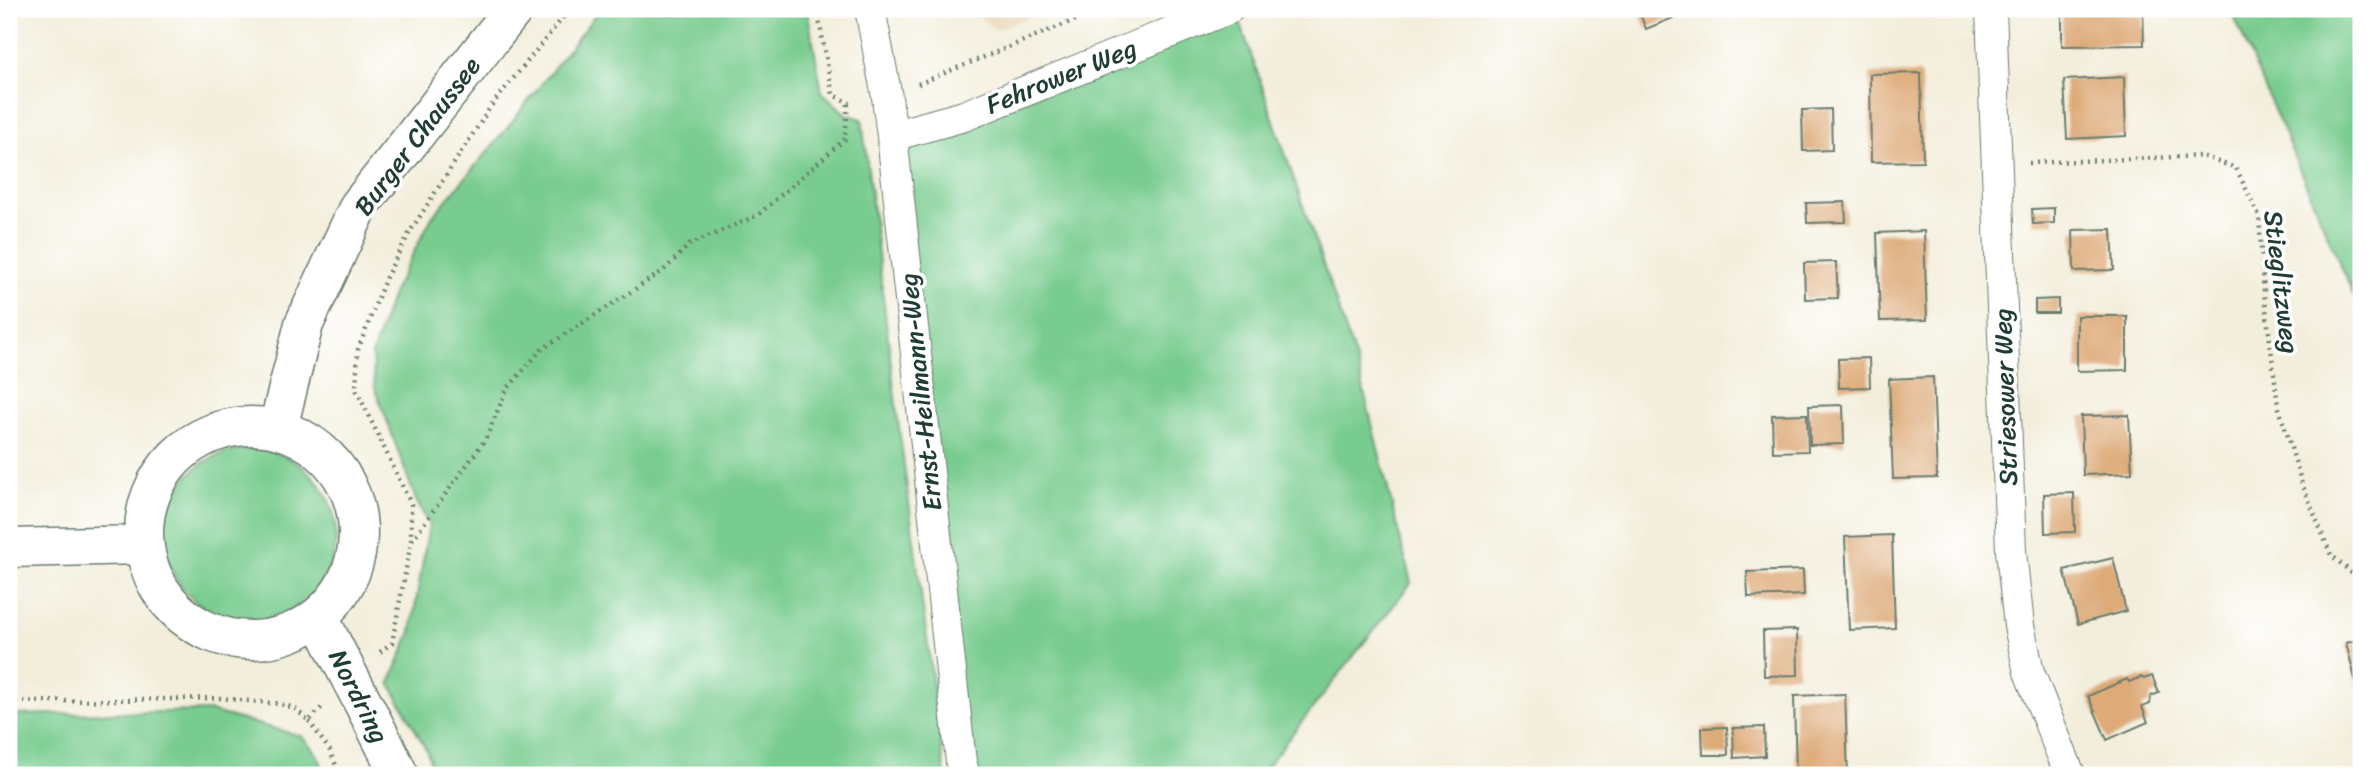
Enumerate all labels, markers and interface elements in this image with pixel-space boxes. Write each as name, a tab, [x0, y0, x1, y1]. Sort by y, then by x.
street label: Fehrower Weg	[978, 25, 1144, 127]
street label: Burger Chaussee	[341, 46, 493, 226]
street label: Stieglitzweg	[2250, 208, 2314, 356]
street label: Ernst-Heilmann-Weg	[885, 271, 955, 513]
street label: Striesower Weg	[1979, 307, 2031, 487]
street label: Nordring	[316, 641, 402, 751]

